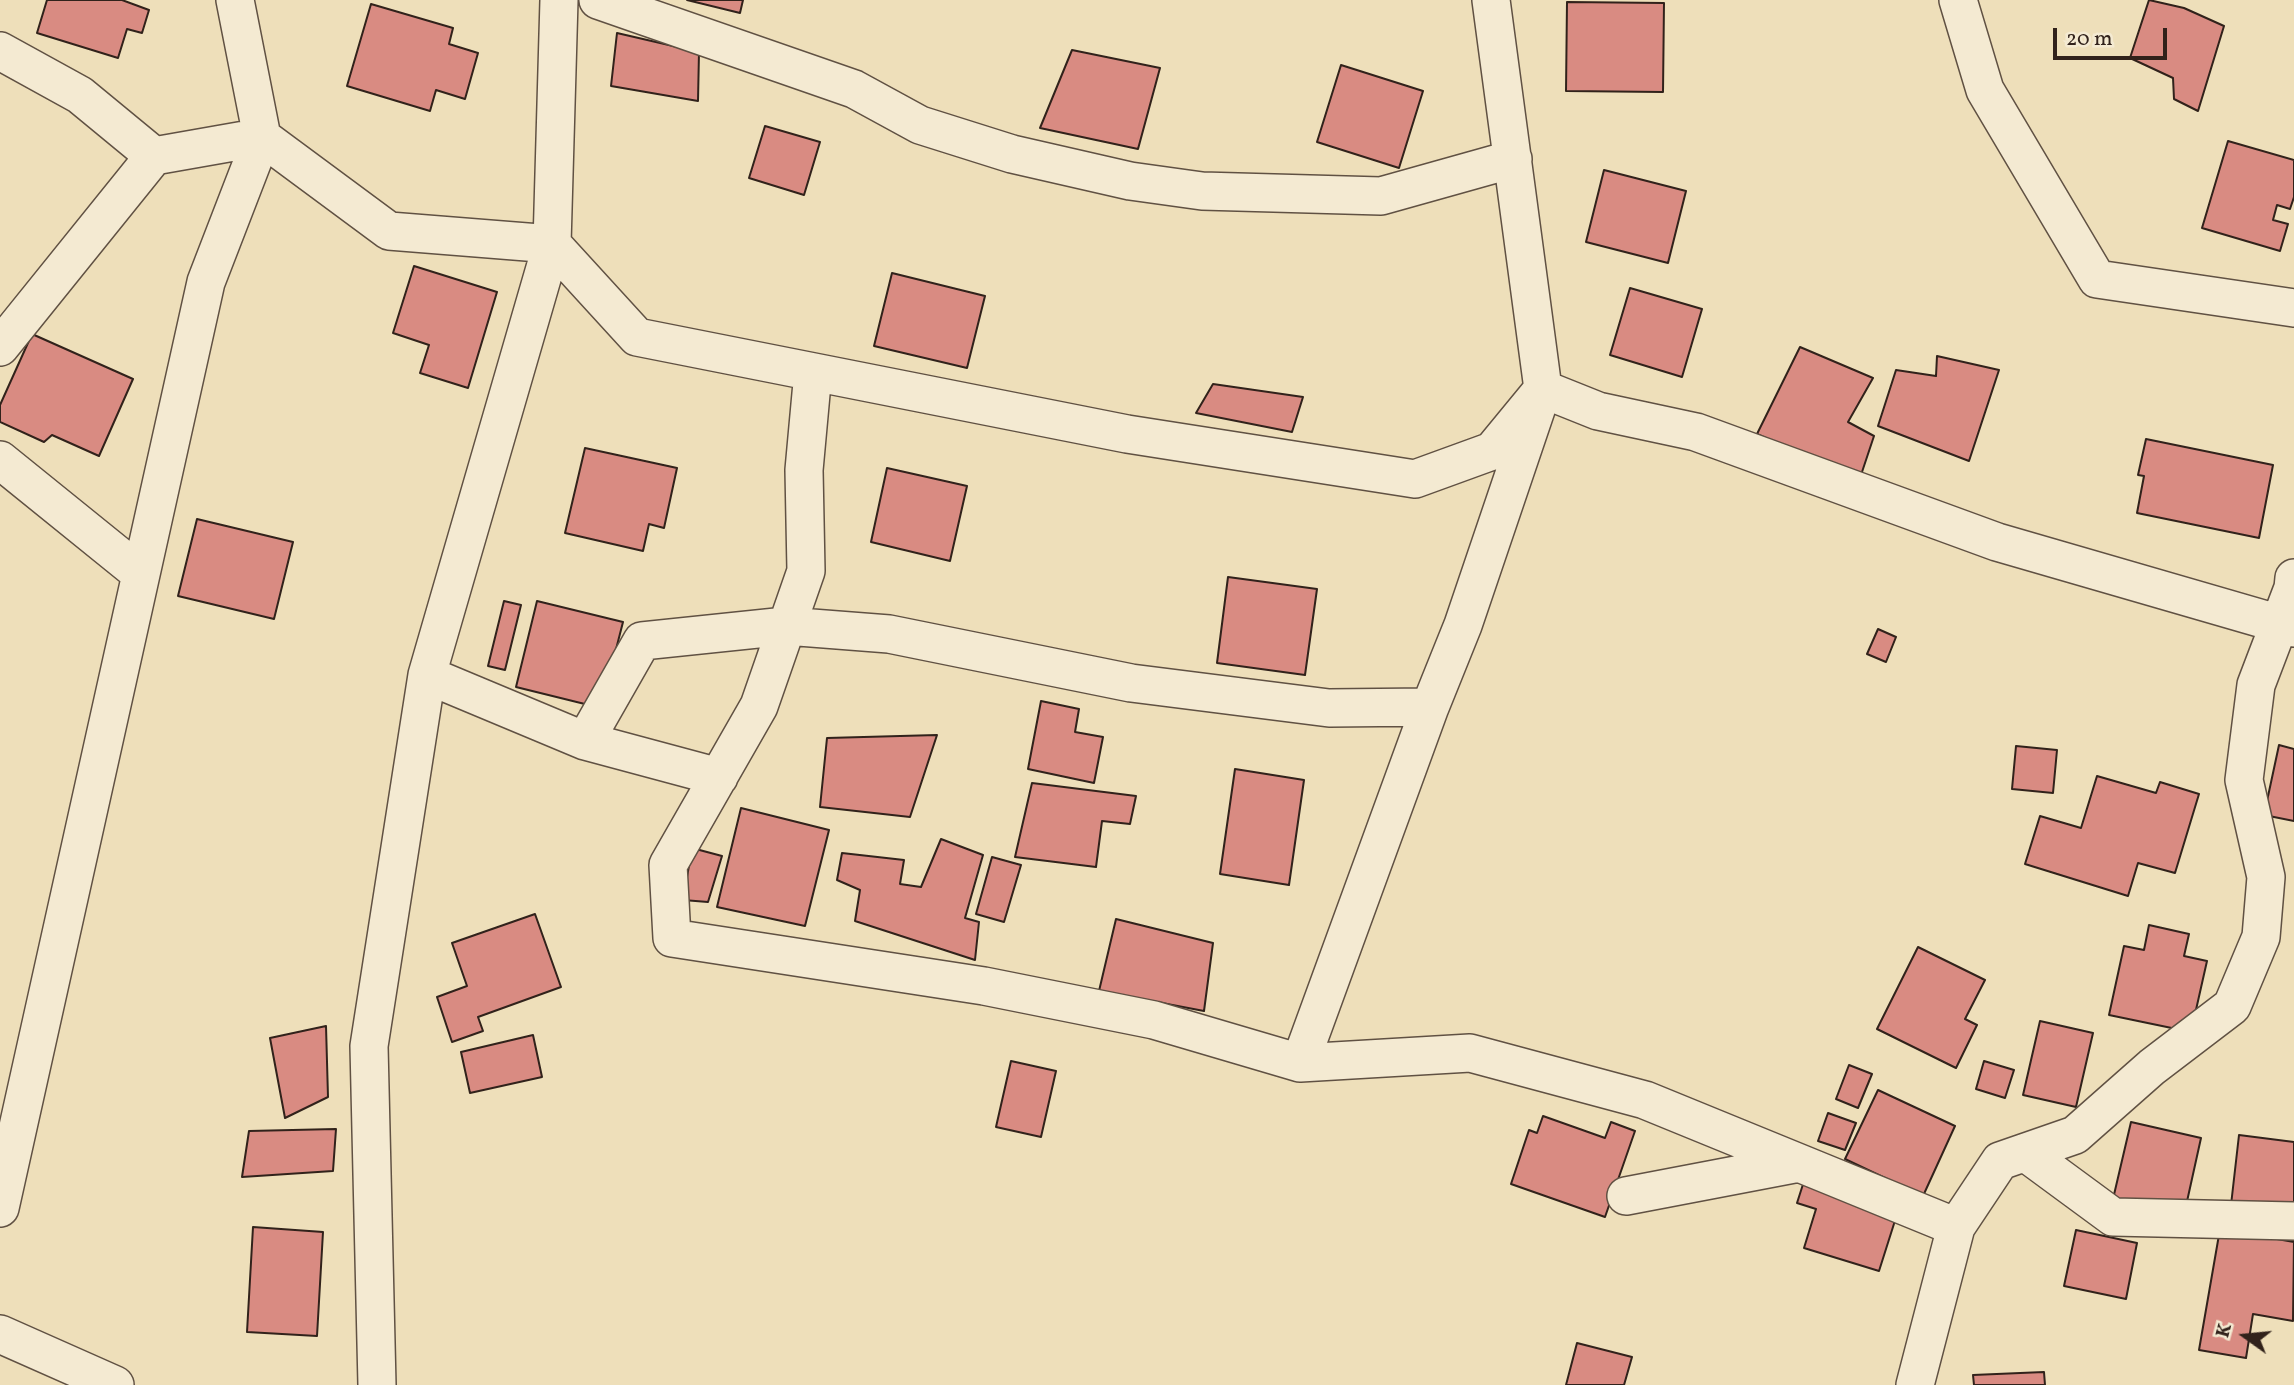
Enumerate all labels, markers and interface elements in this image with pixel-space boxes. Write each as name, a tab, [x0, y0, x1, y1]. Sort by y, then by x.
scale bar	[2056, 14, 2170, 58]
text: 20 m	[2066, 25, 2112, 54]
north arrow	[2210, 1301, 2280, 1371]
text: K	[2210, 1321, 2239, 1341]

